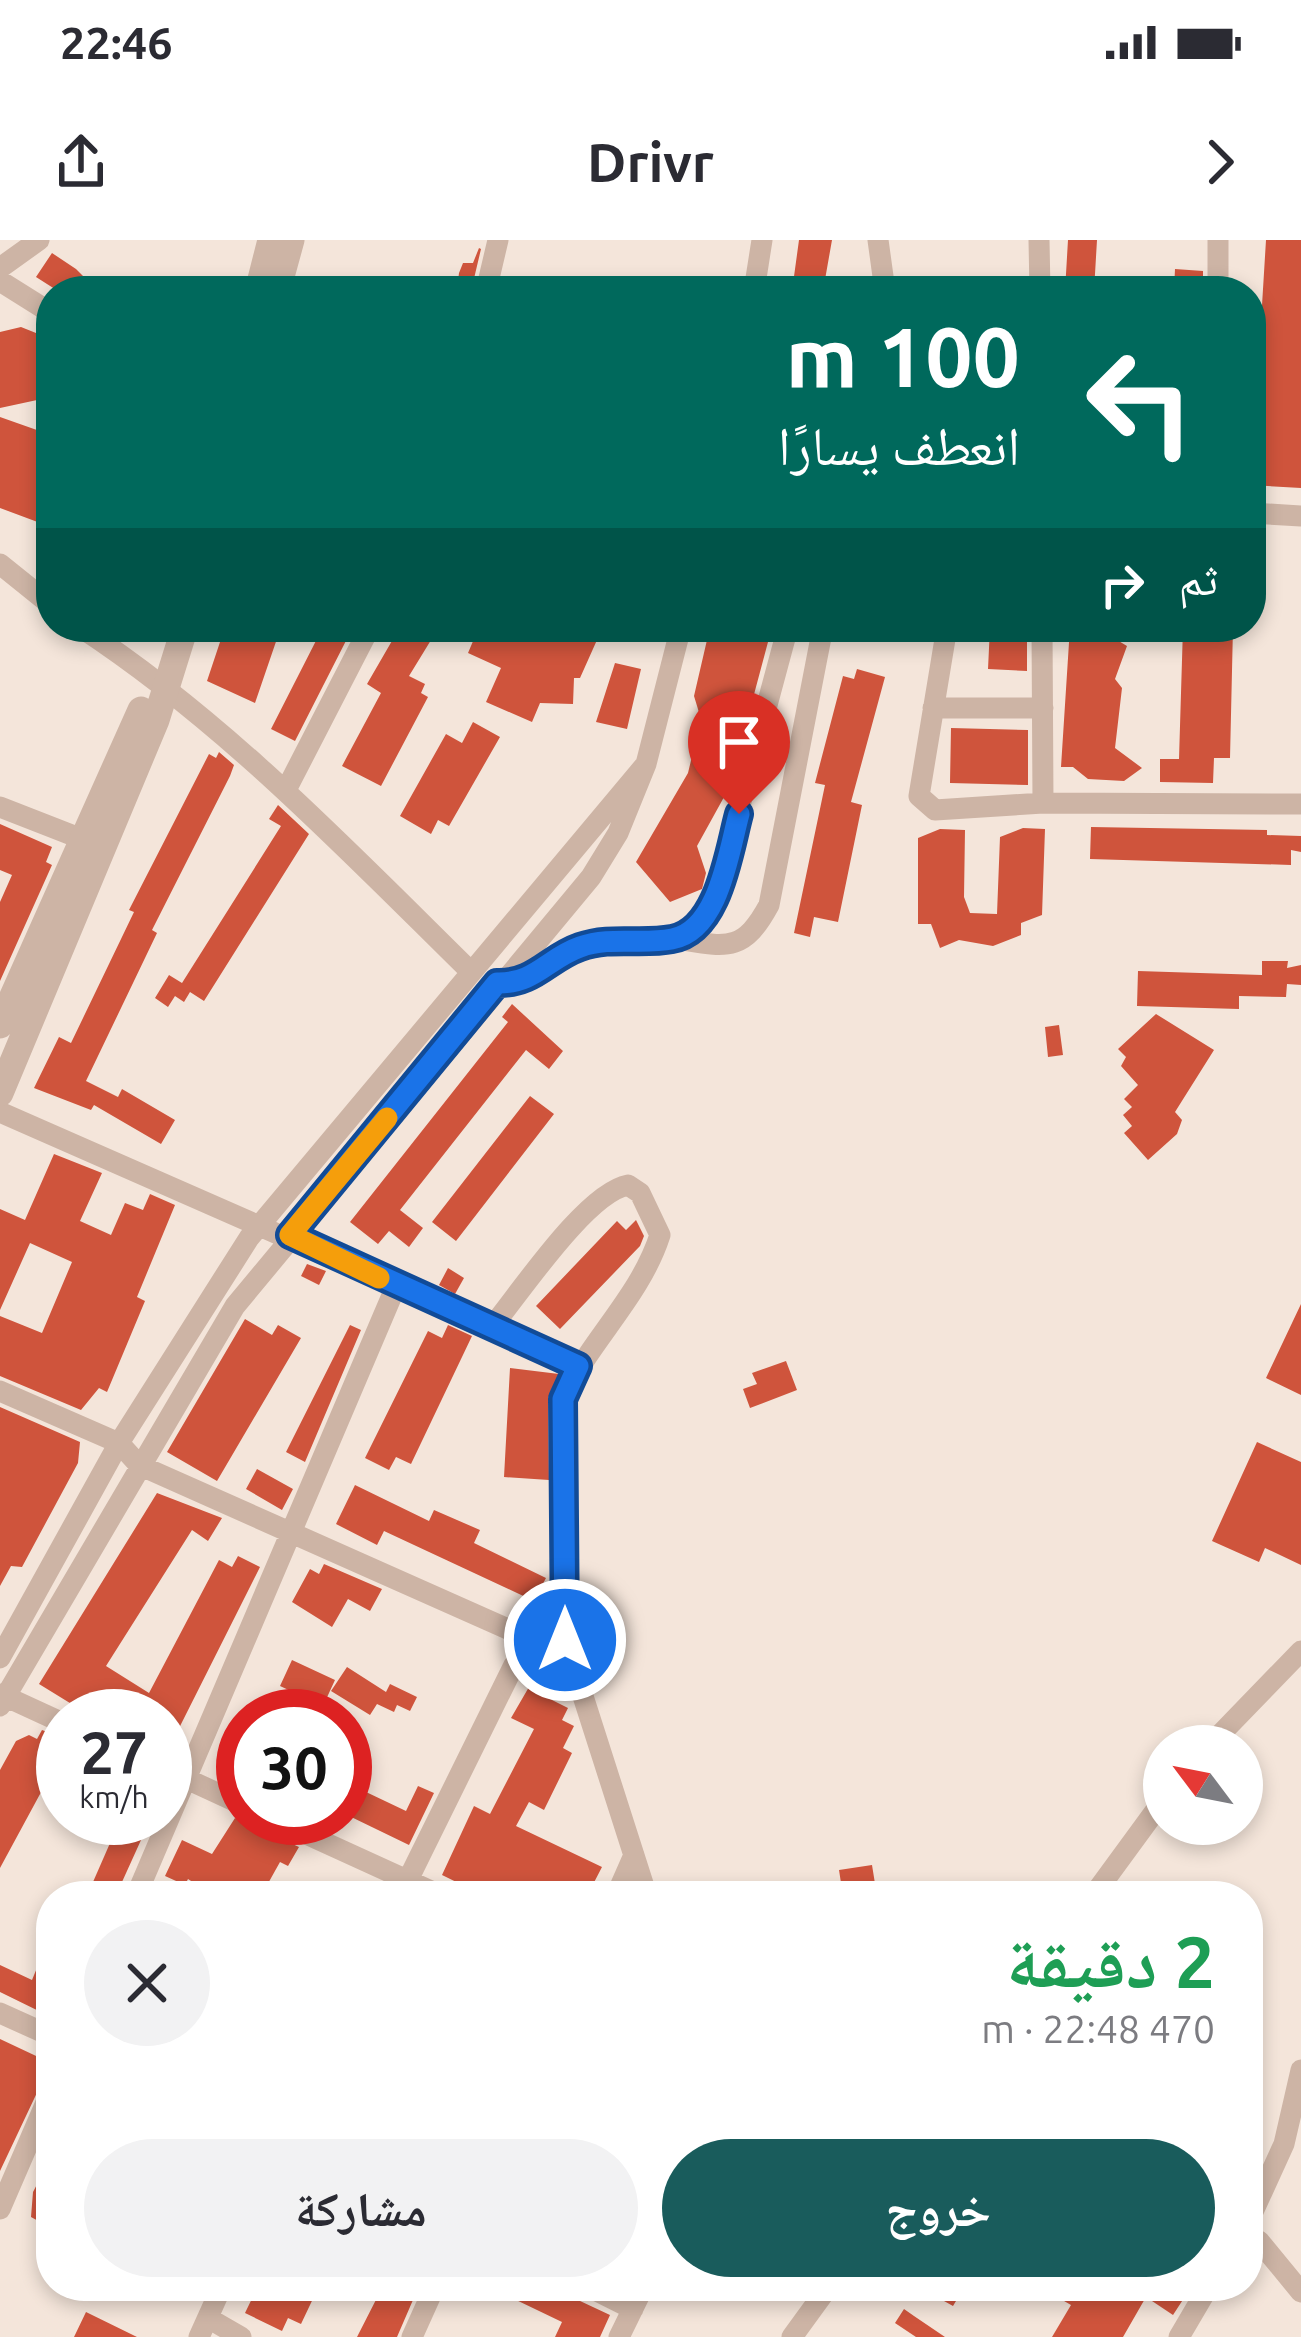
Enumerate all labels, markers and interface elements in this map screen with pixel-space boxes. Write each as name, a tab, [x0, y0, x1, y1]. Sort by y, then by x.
text: 22:46	[60, 17, 173, 68]
icon: share	[48, 129, 114, 195]
icon: forward	[1187, 129, 1253, 195]
text: Drivr	[587, 132, 714, 192]
text: 100 m	[786, 309, 1020, 403]
icon: left	[1062, 324, 1218, 480]
text: انعطف يسارًا	[778, 415, 1020, 475]
icon: right	[1089, 552, 1155, 618]
text: ثم	[1179, 553, 1218, 604]
pin	[688, 691, 790, 814]
icon: arrive	[706, 709, 772, 775]
position arrow	[502, 1577, 628, 1703]
speed limit sign: 30	[216, 1689, 372, 1845]
text: 27	[80, 1718, 148, 1785]
north arrow	[1143, 1725, 1263, 1845]
map controls	[1143, 1725, 1263, 1845]
text: km/h	[79, 1780, 149, 1814]
button: close	[84, 1920, 210, 2046]
text: 2 دقيقة	[1006, 1921, 1215, 2002]
text: 470 m · 22:48	[981, 2007, 1215, 2050]
button: مشاركة	[84, 2139, 638, 2277]
button: خروج	[662, 2139, 1215, 2277]

